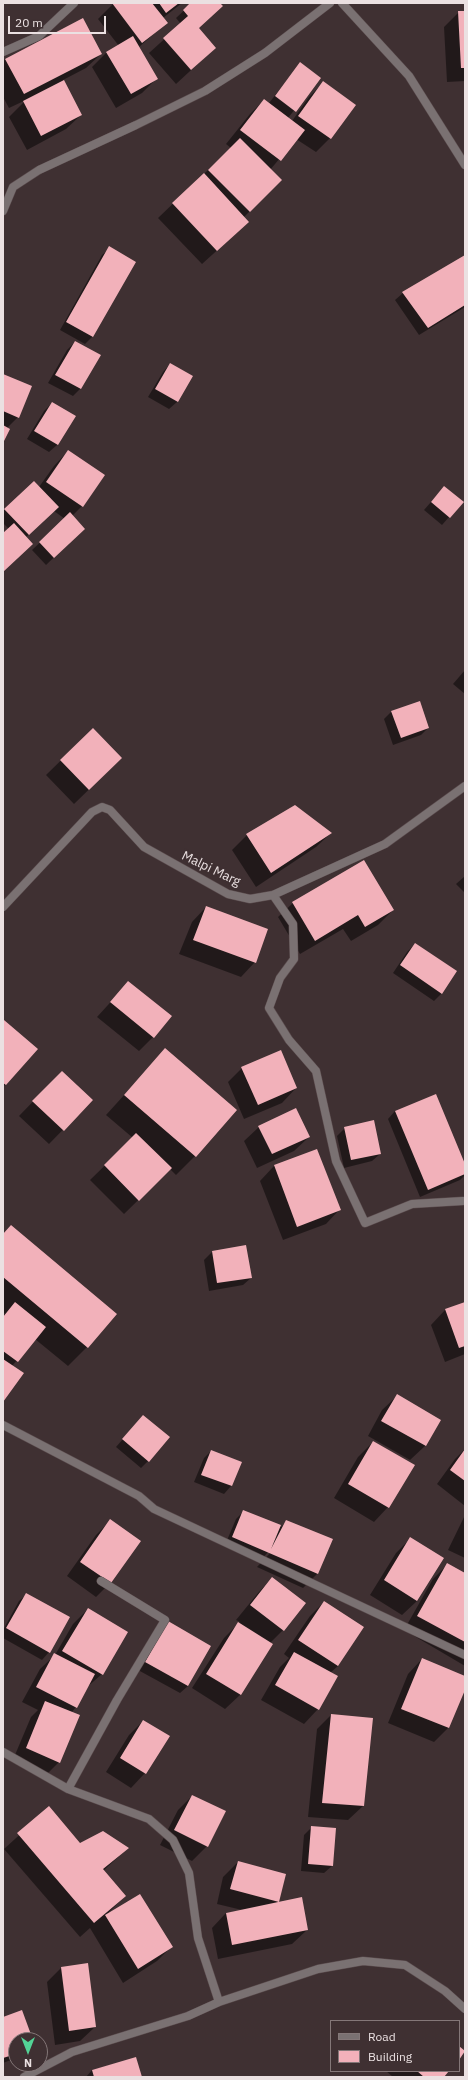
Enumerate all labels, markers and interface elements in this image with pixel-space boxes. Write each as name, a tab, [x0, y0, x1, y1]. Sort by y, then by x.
scale bar	[10, 8, 108, 34]
text: 20 m	[15, 15, 43, 30]
street label: Malpi Marg	[179, 848, 243, 890]
legend	[330, 2020, 460, 2072]
text: Road	[368, 2029, 396, 2044]
north arrow	[8, 2032, 48, 2072]
text: Building	[368, 2049, 412, 2064]
text: N	[24, 2056, 32, 2070]

